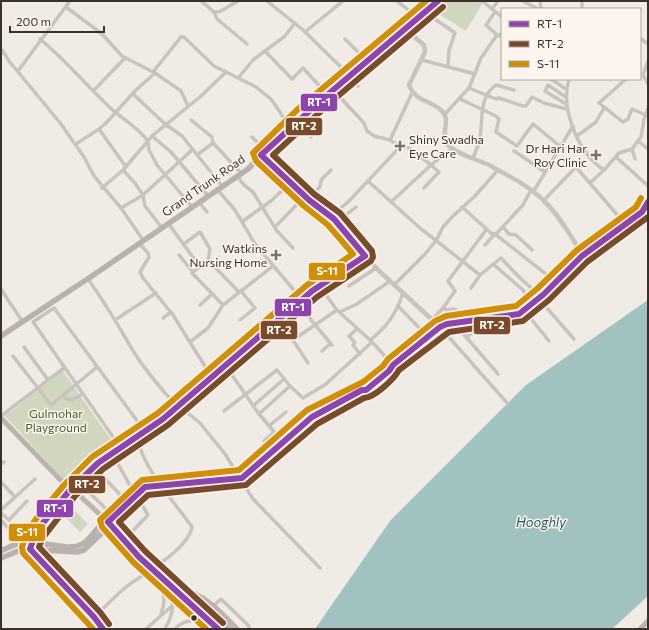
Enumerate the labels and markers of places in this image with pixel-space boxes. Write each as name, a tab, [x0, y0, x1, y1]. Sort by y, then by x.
place label: Shiny Swadha Eye Care	[409, 132, 484, 160]
marker: Shiny Swadha Eye Care	[394, 140, 406, 152]
place label: Dr Hari Har Roy Clinic	[526, 141, 587, 169]
marker: Dr Hari Har Roy Clinic	[590, 149, 602, 161]
place label: Watkins Nursing Home	[189, 241, 267, 269]
marker: Watkins Nursing Home	[270, 249, 282, 261]
unlabelled marker	[189, 613, 199, 623]

